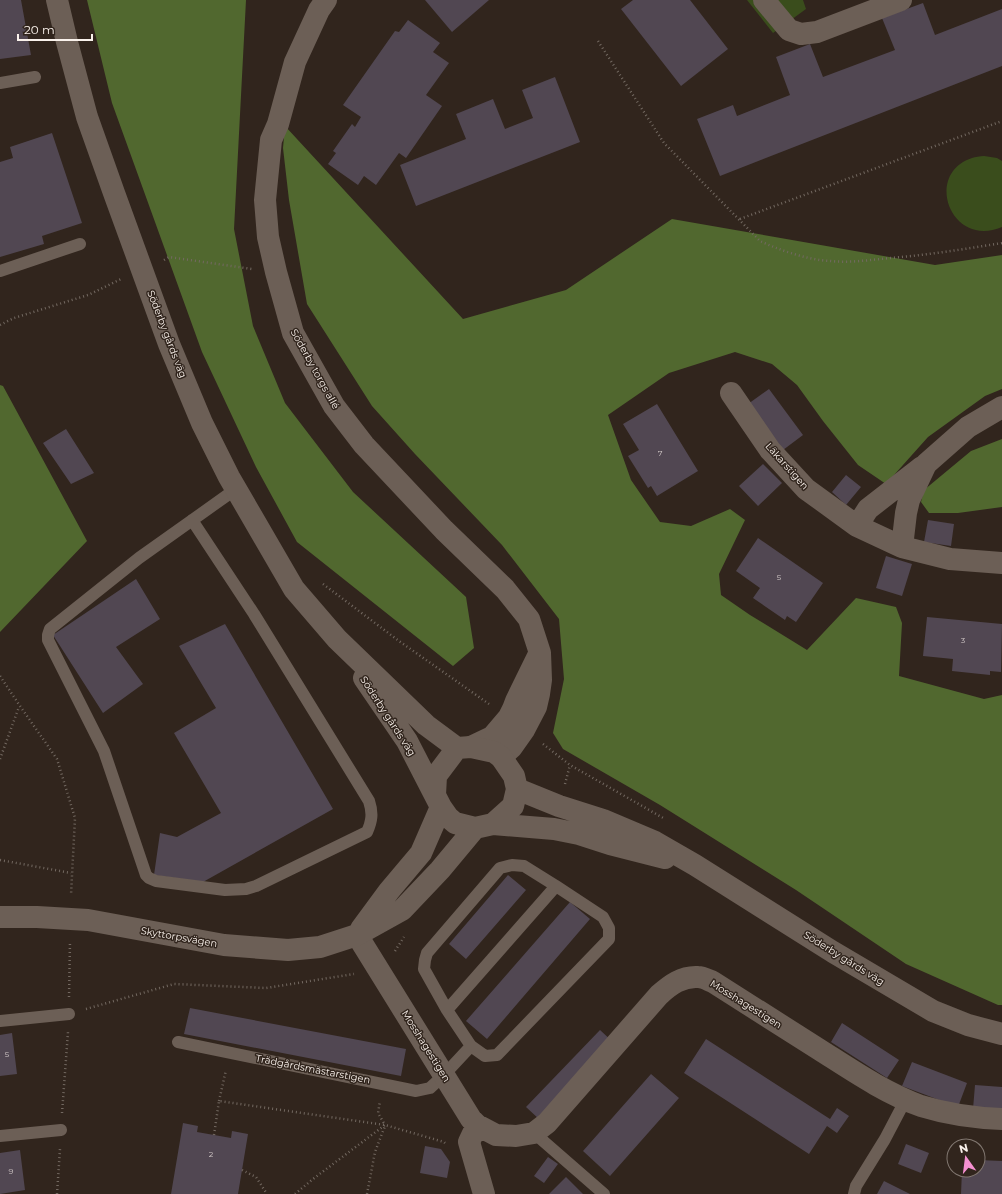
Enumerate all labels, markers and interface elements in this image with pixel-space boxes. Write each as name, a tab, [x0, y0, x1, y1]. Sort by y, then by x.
scale bar	[18, 16, 92, 42]
text: 20 m	[24, 22, 55, 37]
street label: Söderby gårds väg	[144, 288, 190, 380]
street label: Söderby torgs allé	[288, 327, 342, 411]
street label: Läkarstigen	[762, 440, 812, 492]
house number: 7	[658, 448, 663, 458]
house number: 5	[777, 572, 782, 582]
house number: 3	[961, 635, 966, 645]
street label: Söderby gårds väg	[357, 674, 419, 758]
street label: Skyttorpsvägen	[140, 924, 218, 950]
street label: Söderby gårds väg	[801, 928, 887, 988]
street label: Mosshagestigen	[708, 977, 784, 1031]
street label: Mosshagestigen	[399, 1008, 453, 1084]
house number: 5	[5, 1049, 10, 1059]
street label: Trädgårdsmästarstigen	[255, 1051, 371, 1087]
north arrow	[946, 1138, 986, 1178]
text: N	[958, 1140, 970, 1156]
house number: 2	[209, 1149, 214, 1159]
house number: 9	[9, 1166, 14, 1176]

